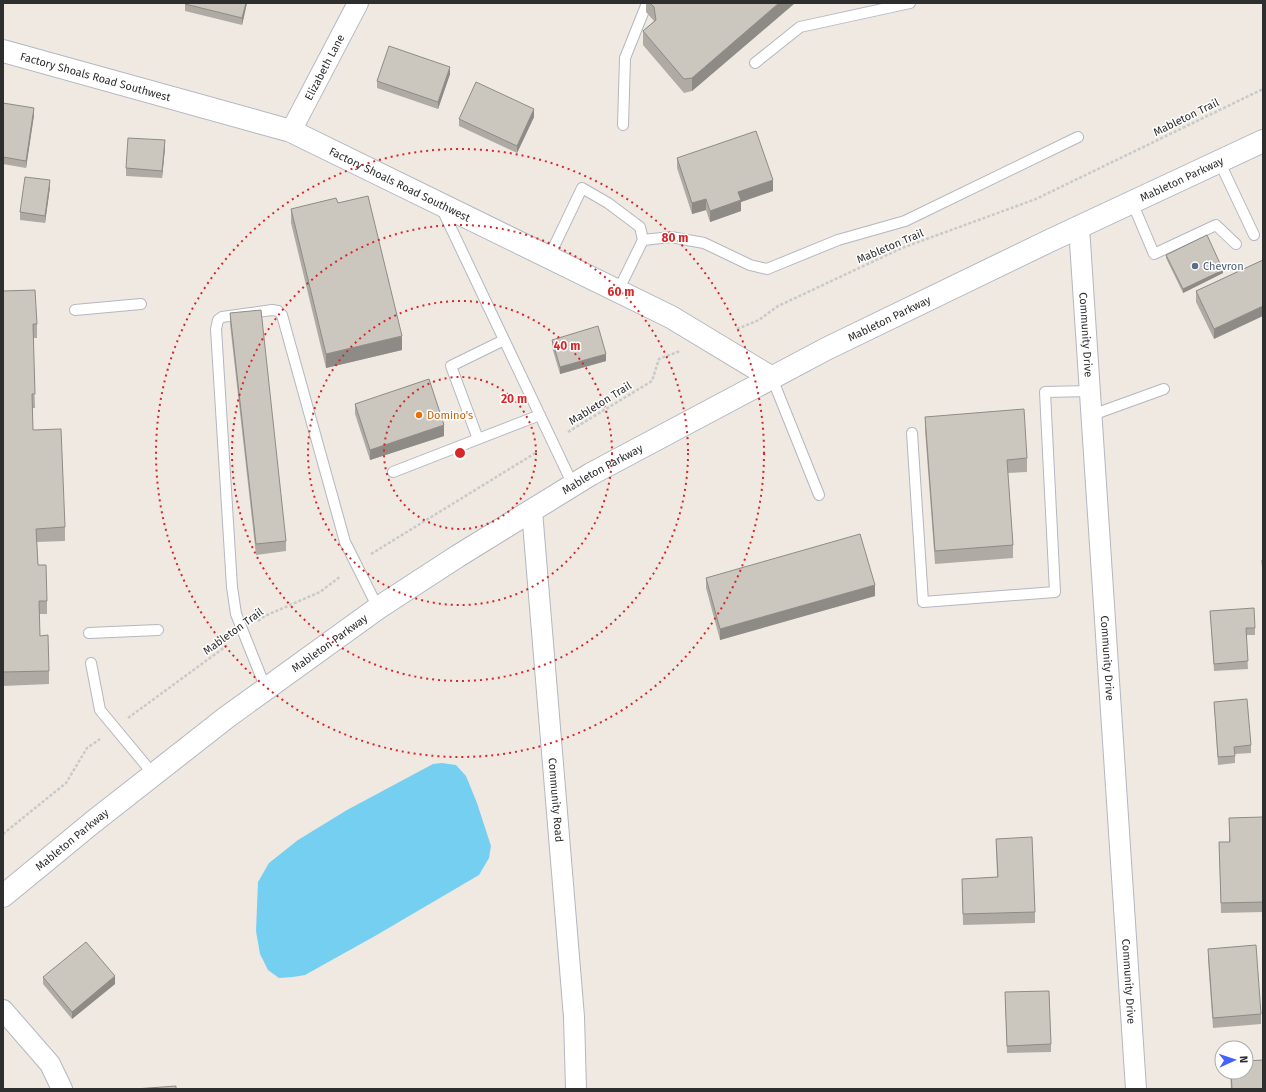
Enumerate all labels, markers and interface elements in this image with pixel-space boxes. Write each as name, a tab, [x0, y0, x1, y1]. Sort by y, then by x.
street label: Elizabeth Lane	[302, 32, 347, 103]
street label: Factory Shoals Road Southwest	[19, 50, 172, 104]
street label: Mableton Trail	[1151, 96, 1221, 139]
street label: Factory Shoals Road Southwest	[327, 145, 472, 225]
street label: Mableton Parkway	[1138, 154, 1226, 205]
street label: Mableton Trail	[855, 227, 926, 266]
text: 80 m	[662, 231, 688, 245]
place label: Chevron	[1203, 260, 1244, 273]
marker: Chevron	[1190, 261, 1200, 271]
text: 60 m	[608, 285, 634, 299]
street label: Community Drive	[1076, 292, 1095, 378]
street label: Mableton Parkway	[846, 293, 933, 344]
text: 40 m	[554, 339, 580, 353]
street label: Mableton Trail	[567, 379, 634, 428]
text: 20 m	[501, 392, 527, 406]
place label: Domino's	[427, 409, 473, 422]
marker: Domino's	[414, 410, 424, 420]
street label: Mableton Parkway	[560, 441, 646, 497]
centre of rings	[453, 446, 467, 460]
street label: Mableton Trail	[201, 605, 266, 658]
street label: Mableton Parkway	[289, 611, 371, 675]
street label: Community Drive	[1098, 615, 1116, 701]
street label: Community Road	[546, 757, 565, 843]
street label: Mableton Parkway	[33, 806, 112, 874]
street label: Community Drive	[1119, 938, 1138, 1024]
north arrow	[1214, 1040, 1254, 1080]
text: N	[1237, 1056, 1250, 1063]

